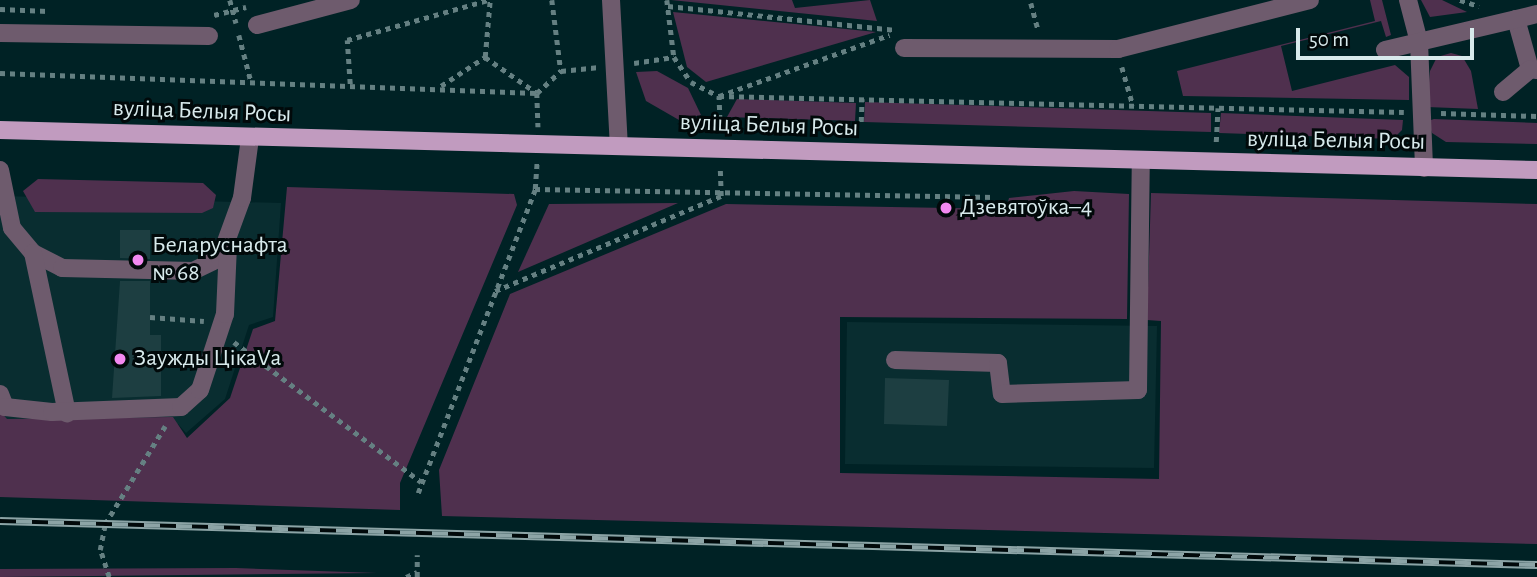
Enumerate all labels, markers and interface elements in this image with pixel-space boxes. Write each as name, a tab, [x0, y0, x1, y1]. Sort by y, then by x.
scale bar	[1299, 14, 1478, 58]
text: 50 m	[1309, 29, 1349, 50]
street label: вуліца Белыя Росы	[112, 94, 292, 130]
street label: вуліца Белыя Росы	[679, 108, 859, 144]
street label: вуліца Белыя Росы	[1247, 125, 1425, 157]
place label: Дзевятоўка–4	[960, 194, 1092, 222]
marker: Дзевятоўка–4	[938, 200, 954, 216]
place label: Беларуснафта № 68	[152, 232, 288, 288]
marker: Беларуснафта № 68	[130, 252, 146, 268]
place label: Заужды ЦікаVа	[134, 345, 281, 373]
marker: Заужды ЦікаVа	[112, 351, 128, 367]

